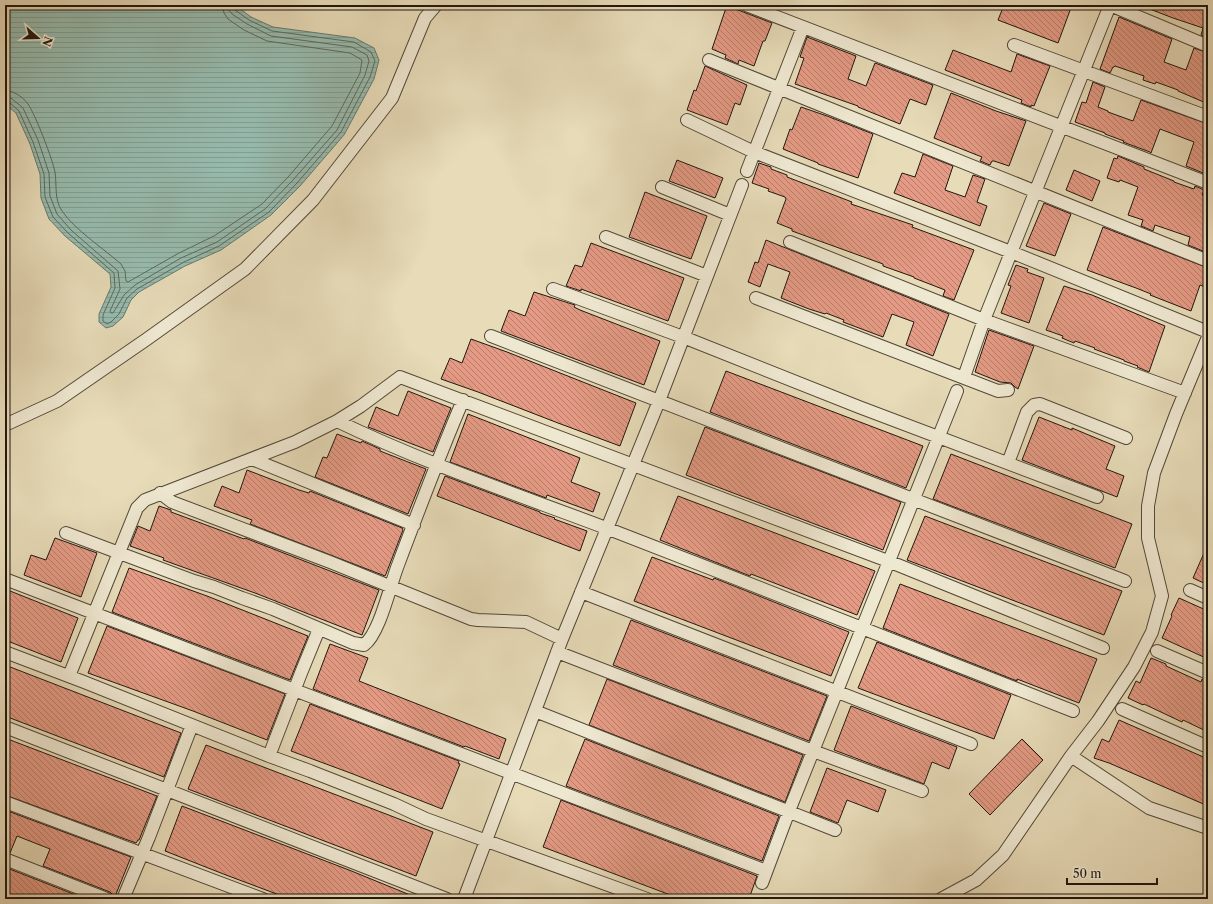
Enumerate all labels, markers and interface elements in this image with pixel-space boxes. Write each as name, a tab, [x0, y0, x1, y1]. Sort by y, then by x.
north arrow	[18, 18, 58, 58]
text: N	[39, 35, 56, 49]
scale bar	[1067, 860, 1157, 886]
text: 50 m	[1073, 866, 1102, 881]

